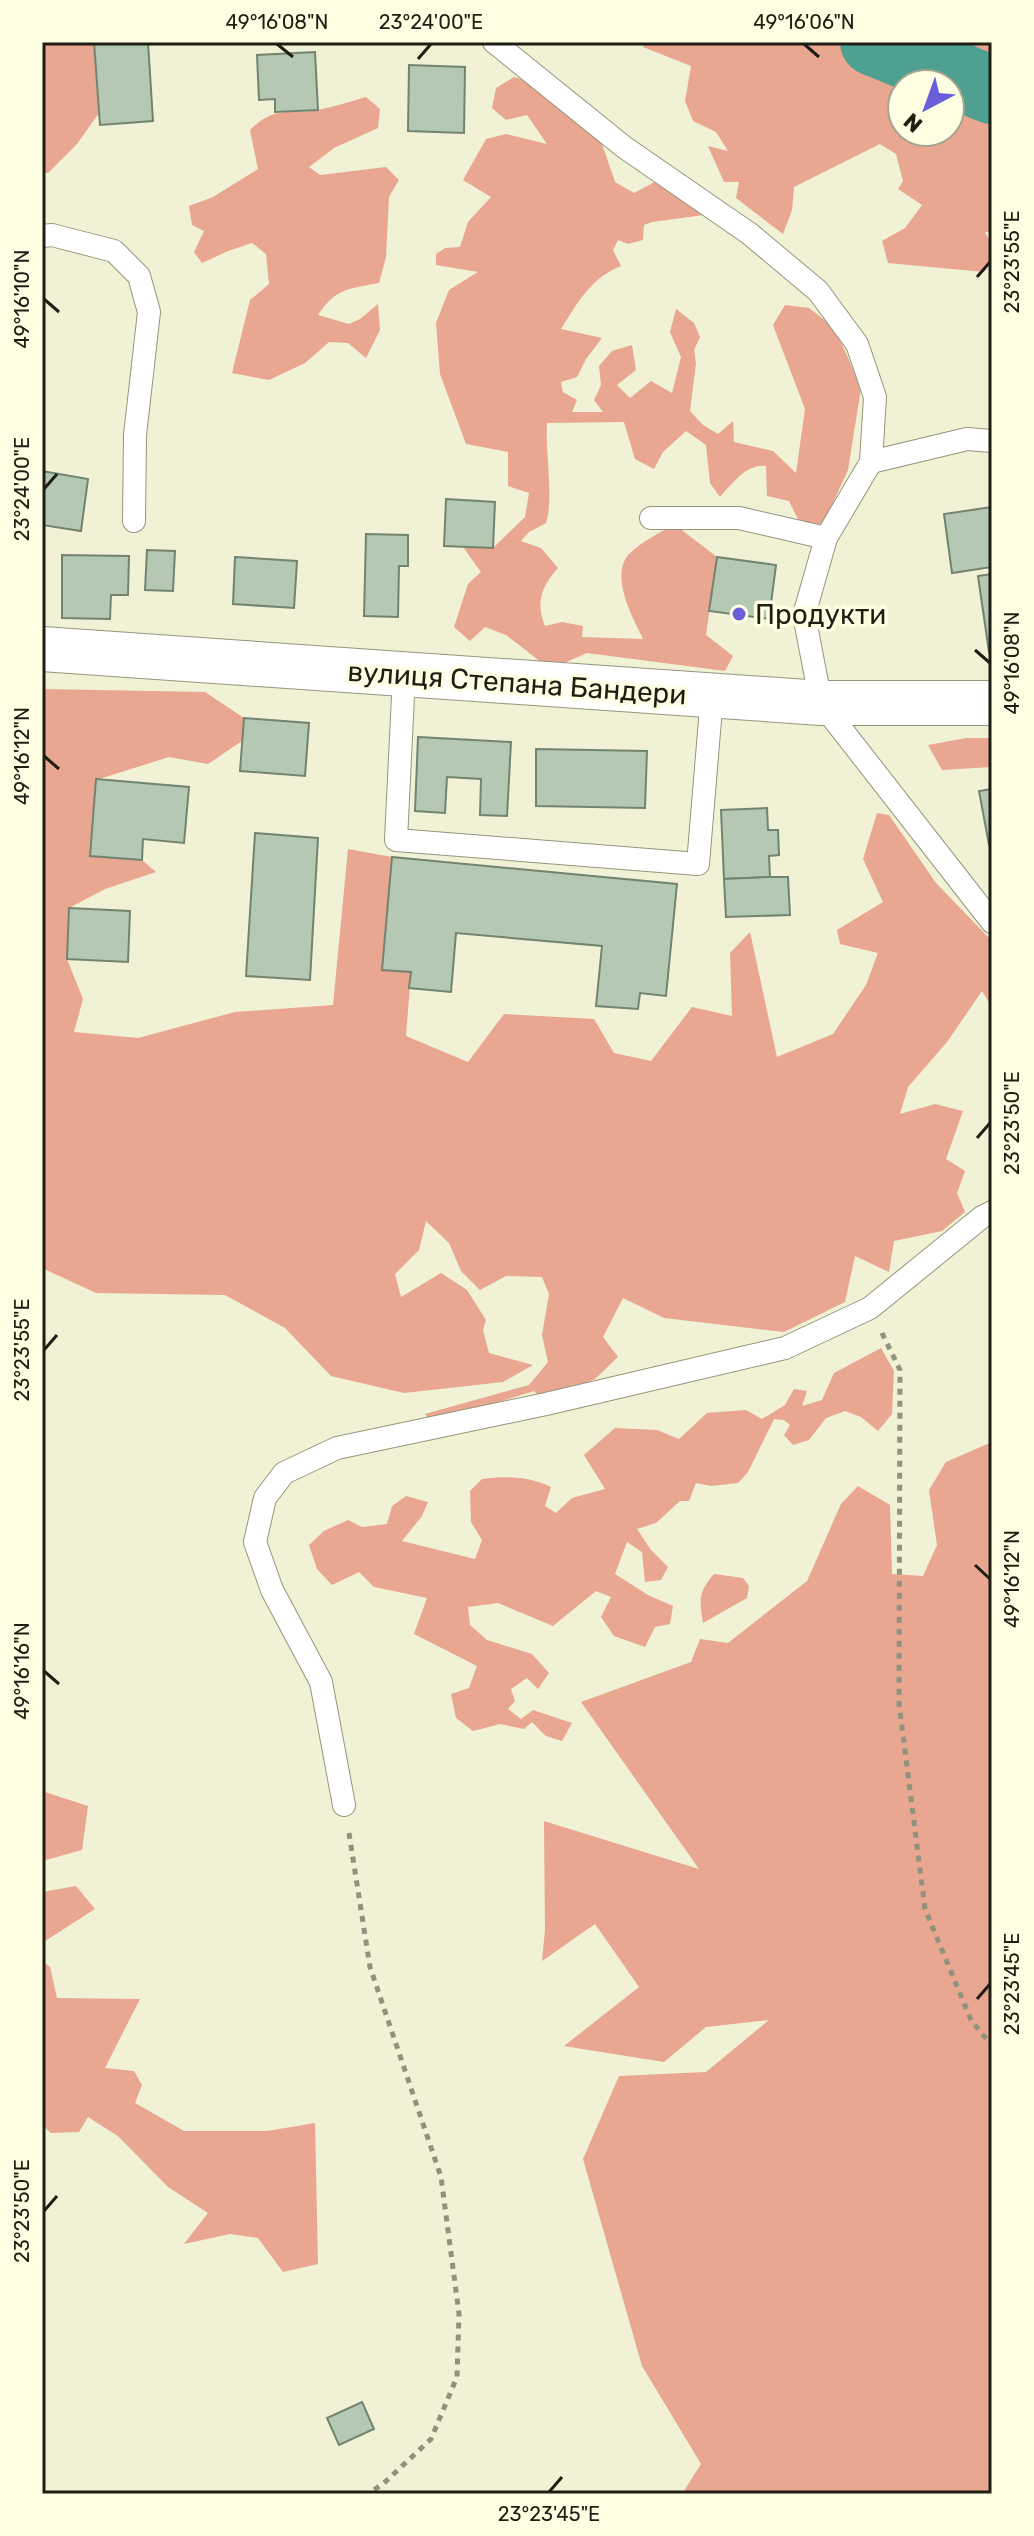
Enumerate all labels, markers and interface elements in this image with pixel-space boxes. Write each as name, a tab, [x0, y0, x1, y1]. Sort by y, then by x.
text: 49°16'08"N	[226, 10, 328, 34]
text: 23°24'00"E	[379, 10, 483, 34]
text: 49°16'06"N	[753, 10, 855, 34]
north arrow	[886, 68, 966, 148]
text: N	[898, 107, 928, 138]
text: 23°23'55"E	[1000, 211, 1024, 314]
text: 49°16'10"N	[10, 250, 34, 348]
text: 23°24'00"E	[10, 437, 34, 541]
place label: Продукти	[755, 598, 886, 631]
marker: Продукти	[730, 605, 748, 623]
text: 49°16'08"N	[1000, 612, 1024, 714]
street label: вулиця Степана Бандери	[346, 655, 688, 711]
text: 49°16'12"N	[10, 707, 34, 805]
text: 23°23'50"E	[1000, 1071, 1024, 1175]
text: 23°23'55"E	[10, 1299, 34, 1402]
text: 49°16'12"N	[1000, 1530, 1024, 1628]
text: 49°16'16"N	[10, 1622, 34, 1720]
text: 23°23'45"E	[1000, 1933, 1024, 2035]
text: 23°23'50"E	[10, 2159, 34, 2263]
text: 23°23'45"E	[498, 2502, 600, 2526]

